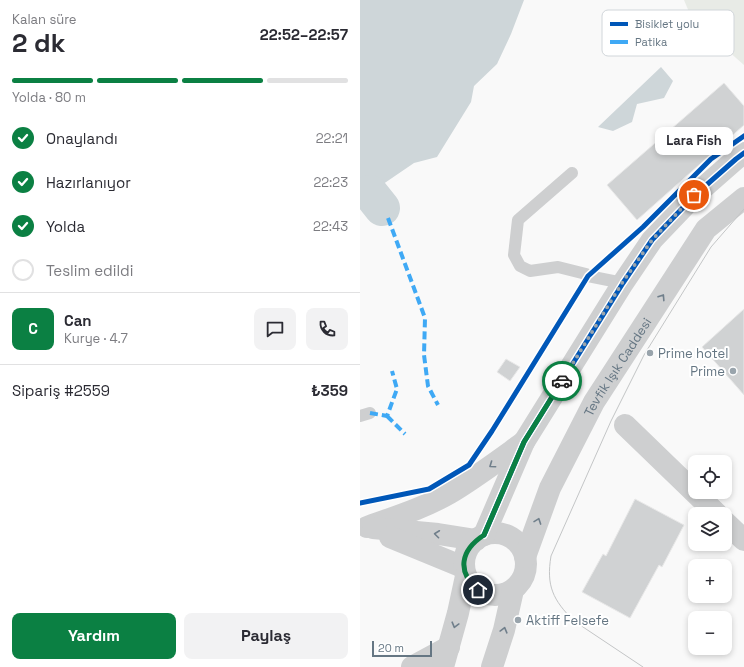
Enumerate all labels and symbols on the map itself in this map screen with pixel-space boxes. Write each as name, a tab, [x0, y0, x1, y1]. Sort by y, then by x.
legend	[602, 10, 734, 56]
text: Bisiklet yolu	[635, 17, 699, 31]
text: Patika	[635, 35, 668, 49]
callout: Lara Fish	[655, 127, 733, 155]
pin	[677, 178, 711, 212]
one-way arrow	[657, 295, 664, 302]
street label: Tevfik Işık Caddesi	[580, 315, 655, 419]
place label: Prime hotel	[658, 345, 729, 362]
marker: Prime hotel	[645, 348, 655, 358]
courier	[542, 361, 582, 401]
place label: Prime	[690, 363, 725, 380]
marker: Prime	[728, 366, 738, 376]
one-way arrow	[489, 460, 496, 468]
one-way arrow	[534, 517, 542, 524]
one-way arrow	[434, 530, 440, 539]
pin	[461, 573, 495, 607]
place label: Aktiff Felsefe	[526, 612, 609, 629]
marker: Aktiff Felsefe	[513, 615, 523, 625]
one-way arrow	[451, 621, 460, 628]
one-way arrow	[499, 627, 508, 634]
scale bar	[372, 639, 432, 658]

